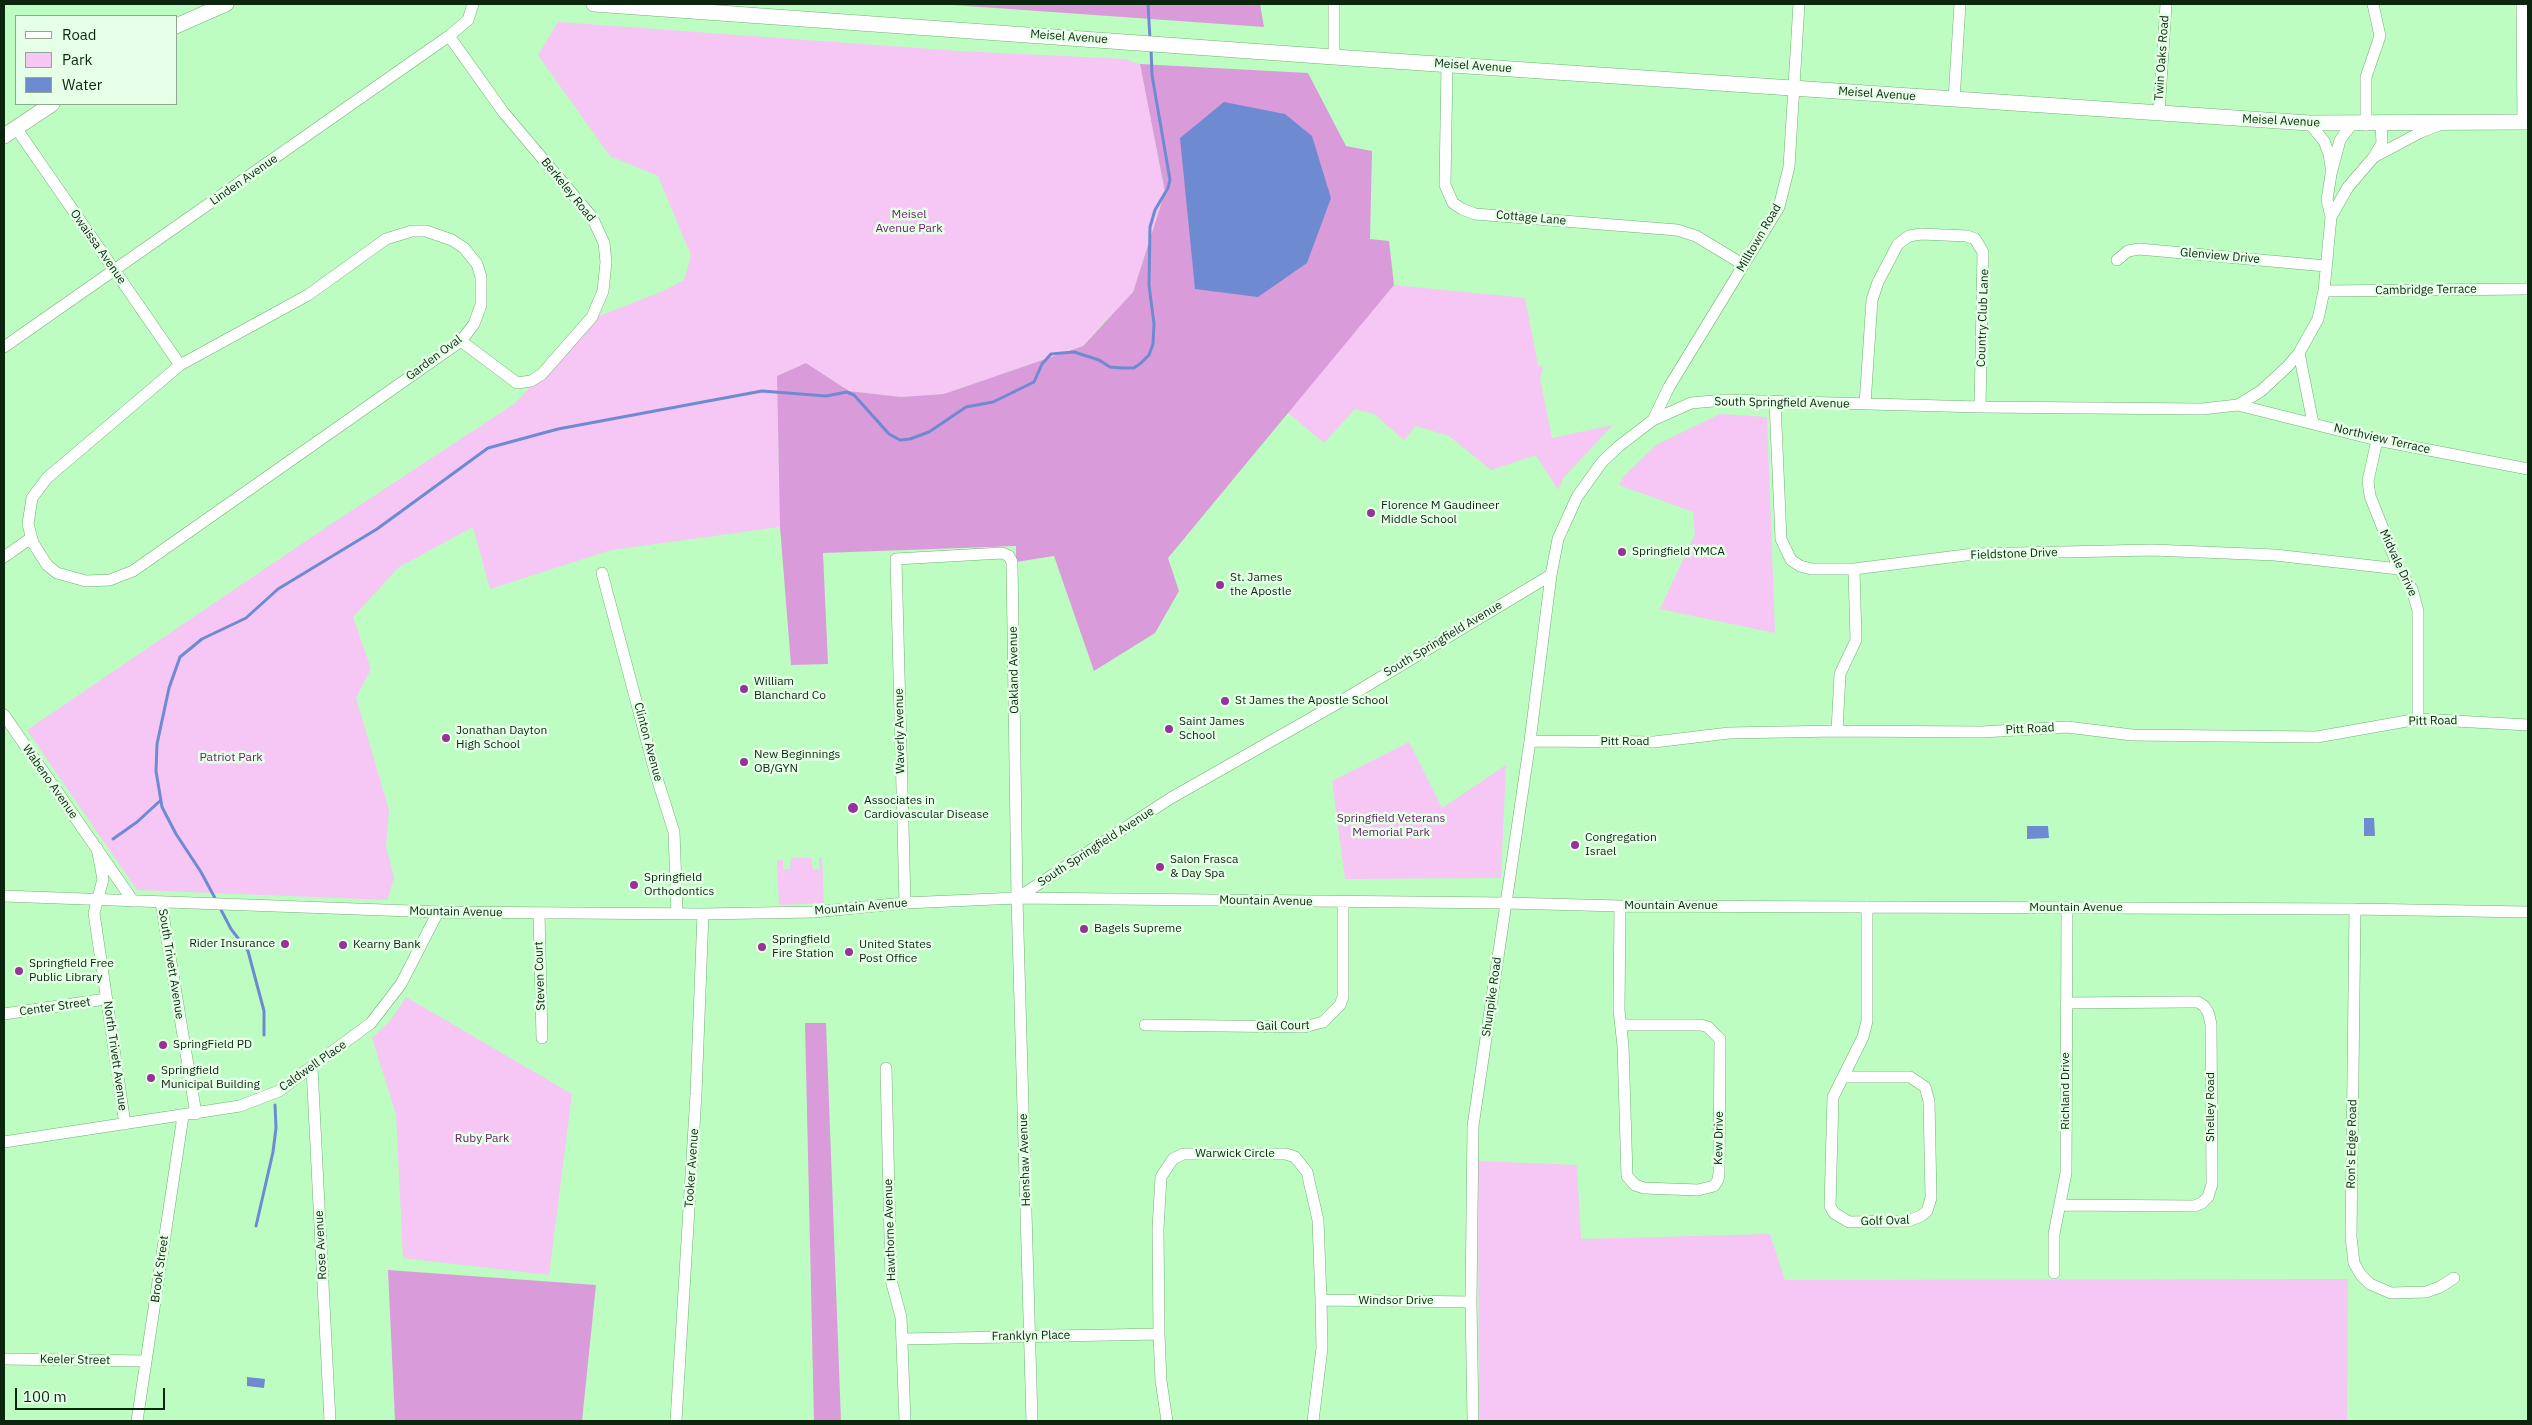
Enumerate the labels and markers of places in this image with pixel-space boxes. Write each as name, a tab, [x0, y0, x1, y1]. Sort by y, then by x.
place label: Florence M Gaudineer Middle School	[1381, 499, 1499, 527]
marker: Florence M Gaudineer Middle School	[1365, 507, 1377, 519]
place label: Springfield YMCA	[1632, 545, 1725, 559]
marker: Springfield YMCA	[1616, 546, 1628, 558]
place label: St. James the Apostle	[1230, 571, 1292, 599]
marker: St. James the Apostle	[1214, 579, 1226, 591]
place label: William Blanchard Co	[754, 675, 826, 703]
marker: William Blanchard Co	[738, 683, 750, 695]
place label: St James the Apostle School	[1235, 694, 1388, 708]
marker: St James the Apostle School	[1219, 695, 1231, 707]
place label: Saint James School	[1179, 715, 1245, 743]
marker: Saint James School	[1163, 723, 1175, 735]
place label: Jonathan Dayton High School	[456, 724, 547, 752]
marker: Jonathan Dayton High School	[440, 732, 452, 744]
place label: New Beginnings OB/GYN	[754, 748, 840, 776]
marker: New Beginnings OB/GYN	[738, 756, 750, 768]
place label: Associates in Cardiovascular Disease	[864, 794, 989, 822]
marker: Associates in Cardiovascular Disease	[846, 801, 860, 815]
place label: Congregation Israel	[1585, 831, 1657, 859]
marker: Congregation Israel	[1569, 839, 1581, 851]
place label: Salon Frasca & Day Spa	[1170, 853, 1239, 881]
marker: Salon Frasca & Day Spa	[1154, 861, 1166, 873]
place label: Springfield Orthodontics	[644, 871, 714, 899]
marker: Springfield Orthodontics	[628, 879, 640, 891]
place label: Bagels Supreme	[1094, 922, 1182, 936]
marker: Bagels Supreme	[1078, 923, 1090, 935]
place label: Springfield Fire Station	[772, 933, 834, 961]
place label: Rider Insurance	[189, 937, 275, 951]
marker: Rider Insurance	[279, 938, 291, 950]
place label: Kearny Bank	[353, 938, 421, 952]
place label: United States Post Office	[859, 938, 932, 966]
marker: Kearny Bank	[337, 939, 349, 951]
marker: Springfield Fire Station	[756, 941, 768, 953]
marker: United States Post Office	[843, 946, 855, 958]
place label: Springfield Free Public Library	[29, 957, 114, 985]
marker: Springfield Free Public Library	[13, 965, 25, 977]
place label: SpringField PD	[173, 1038, 252, 1052]
marker: SpringField PD	[157, 1039, 169, 1051]
place label: Springfield Municipal Building	[161, 1064, 260, 1092]
marker: Springfield Municipal Building	[145, 1072, 157, 1084]

